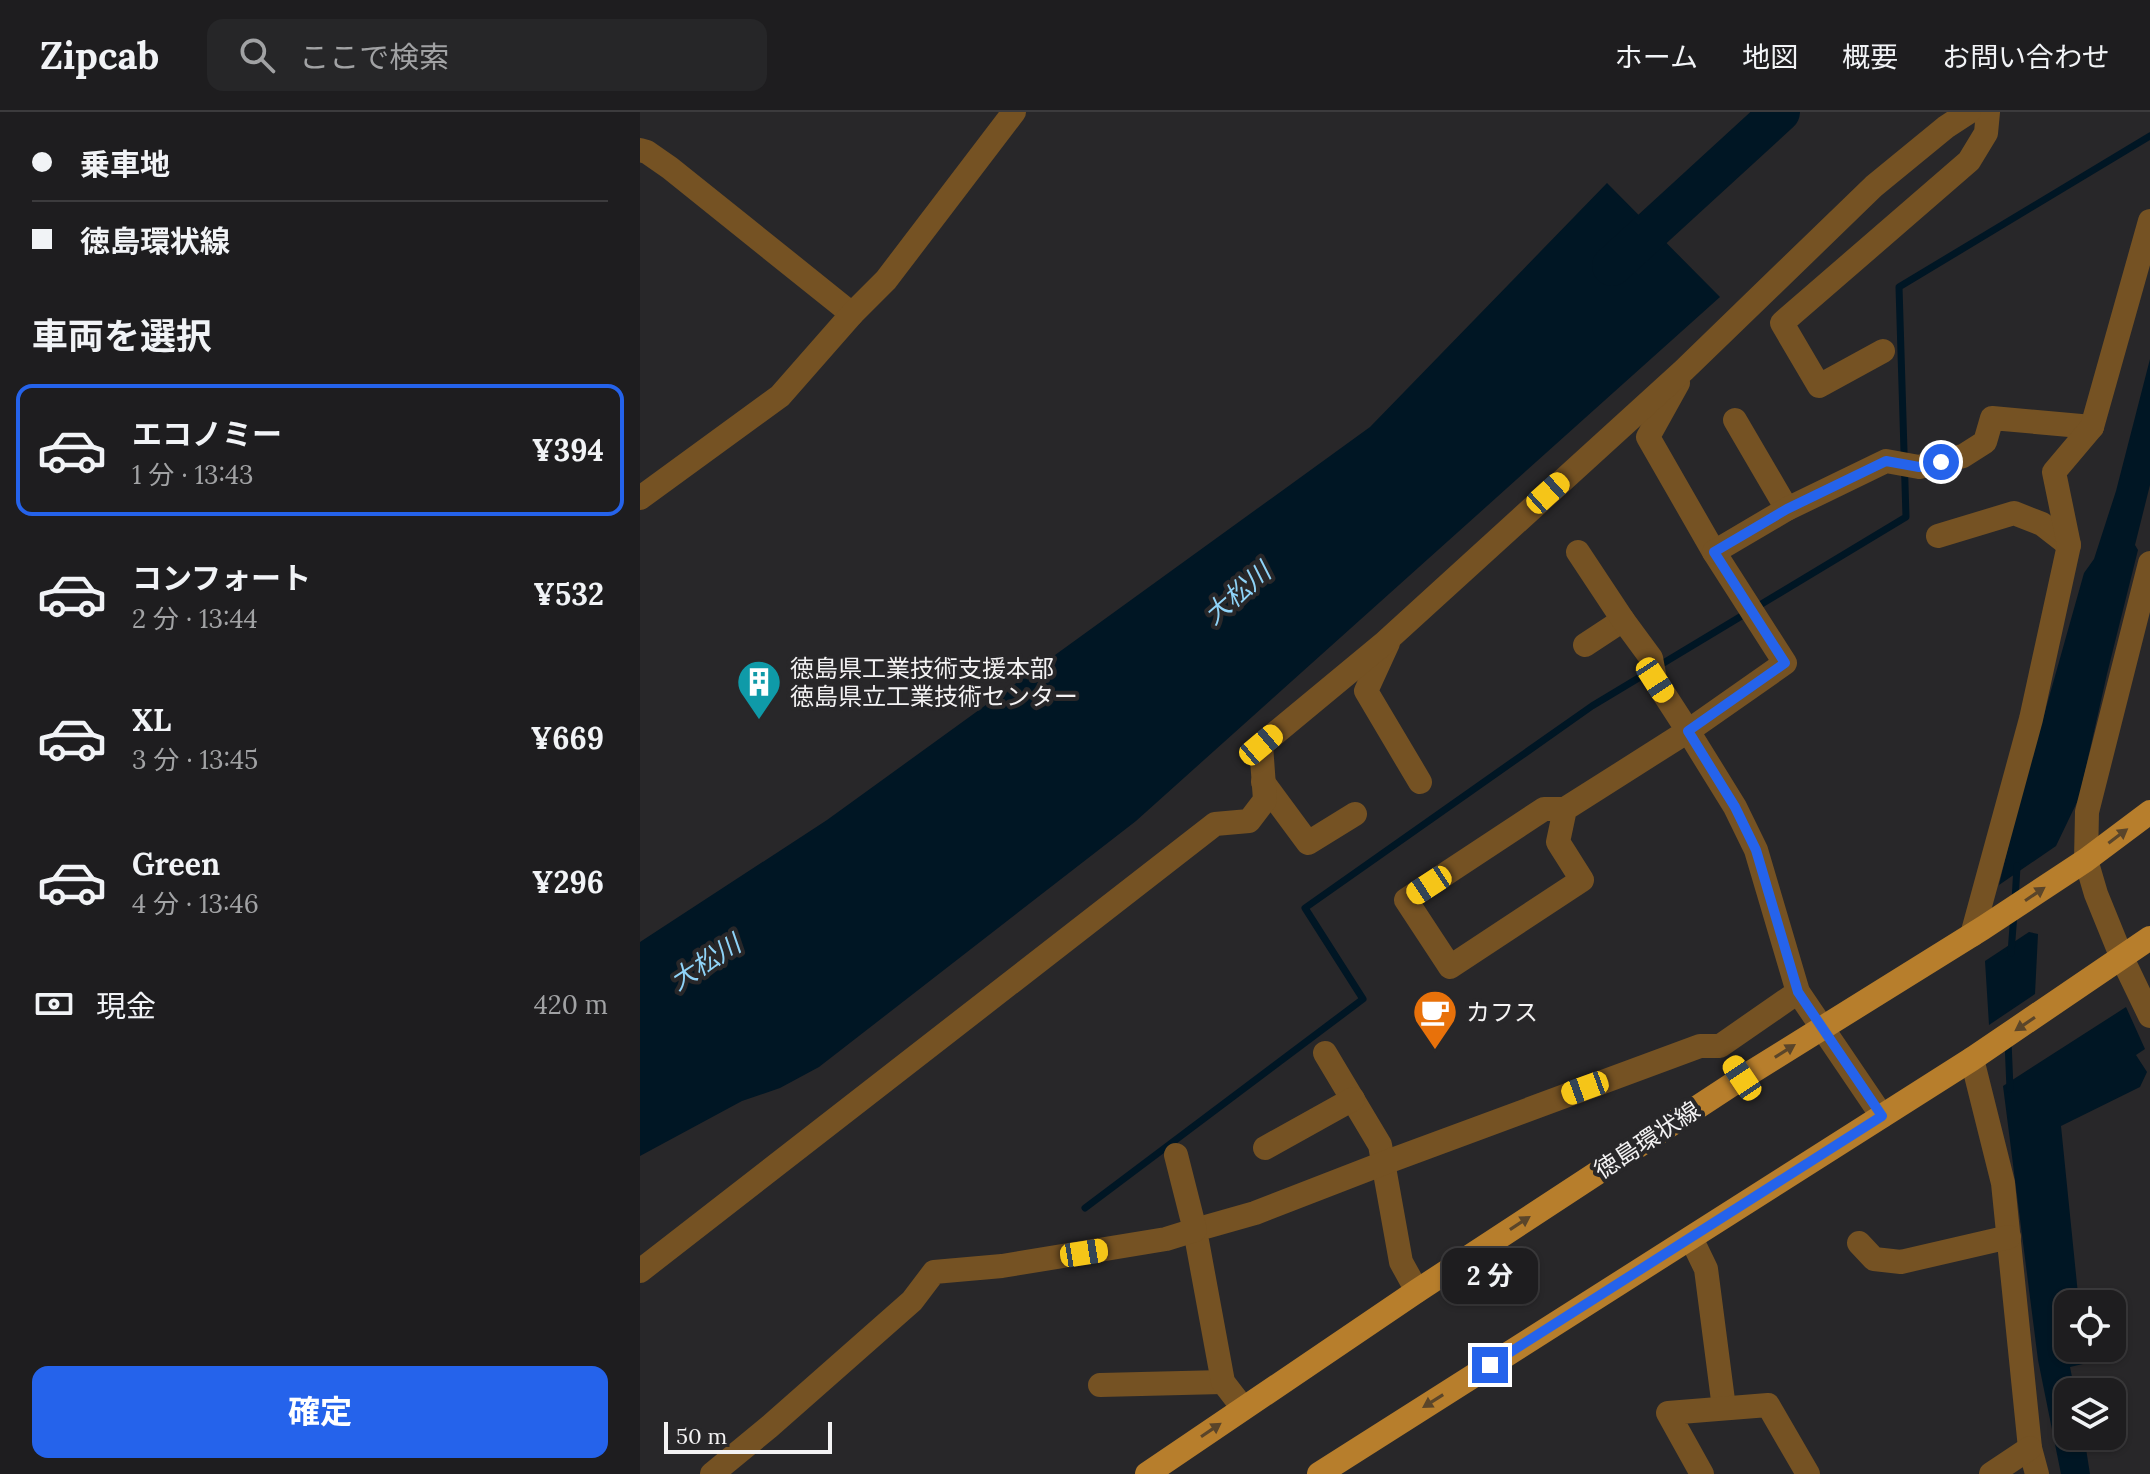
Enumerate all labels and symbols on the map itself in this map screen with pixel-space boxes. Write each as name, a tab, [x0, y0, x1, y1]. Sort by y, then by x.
route start	[1923, 444, 1959, 480]
car	[1522, 468, 1574, 518]
water label: 大松川	[1197, 553, 1280, 631]
place label: 徳島県工業技術支援本部 徳島県立工業技術センター	[790, 653, 1078, 712]
car	[1632, 653, 1678, 707]
building icon: 徳島県工業技術支援本部 徳島県立工業技術センター	[735, 658, 783, 721]
car	[1235, 720, 1287, 770]
one-way arrow	[2107, 828, 2129, 844]
car	[1402, 862, 1456, 908]
one-way arrow	[2024, 887, 2045, 902]
water label: 大松川	[663, 925, 749, 997]
cafe icon: カフス	[1411, 988, 1459, 1051]
place label: カフス	[1466, 997, 1538, 1028]
one-way arrow	[2015, 1016, 2036, 1031]
one-way arrow	[1775, 1043, 1796, 1058]
car	[1719, 1051, 1765, 1105]
car	[1558, 1069, 1612, 1107]
street label: 徳島環状線	[1588, 1094, 1706, 1186]
one-way arrow	[1510, 1216, 1531, 1231]
car	[1058, 1237, 1110, 1269]
callout: 2 分	[1442, 1249, 1538, 1305]
route end	[1472, 1347, 1508, 1383]
one-way arrow	[1422, 1394, 1444, 1408]
scale bar	[664, 1418, 832, 1454]
one-way arrow	[1201, 1423, 1222, 1438]

